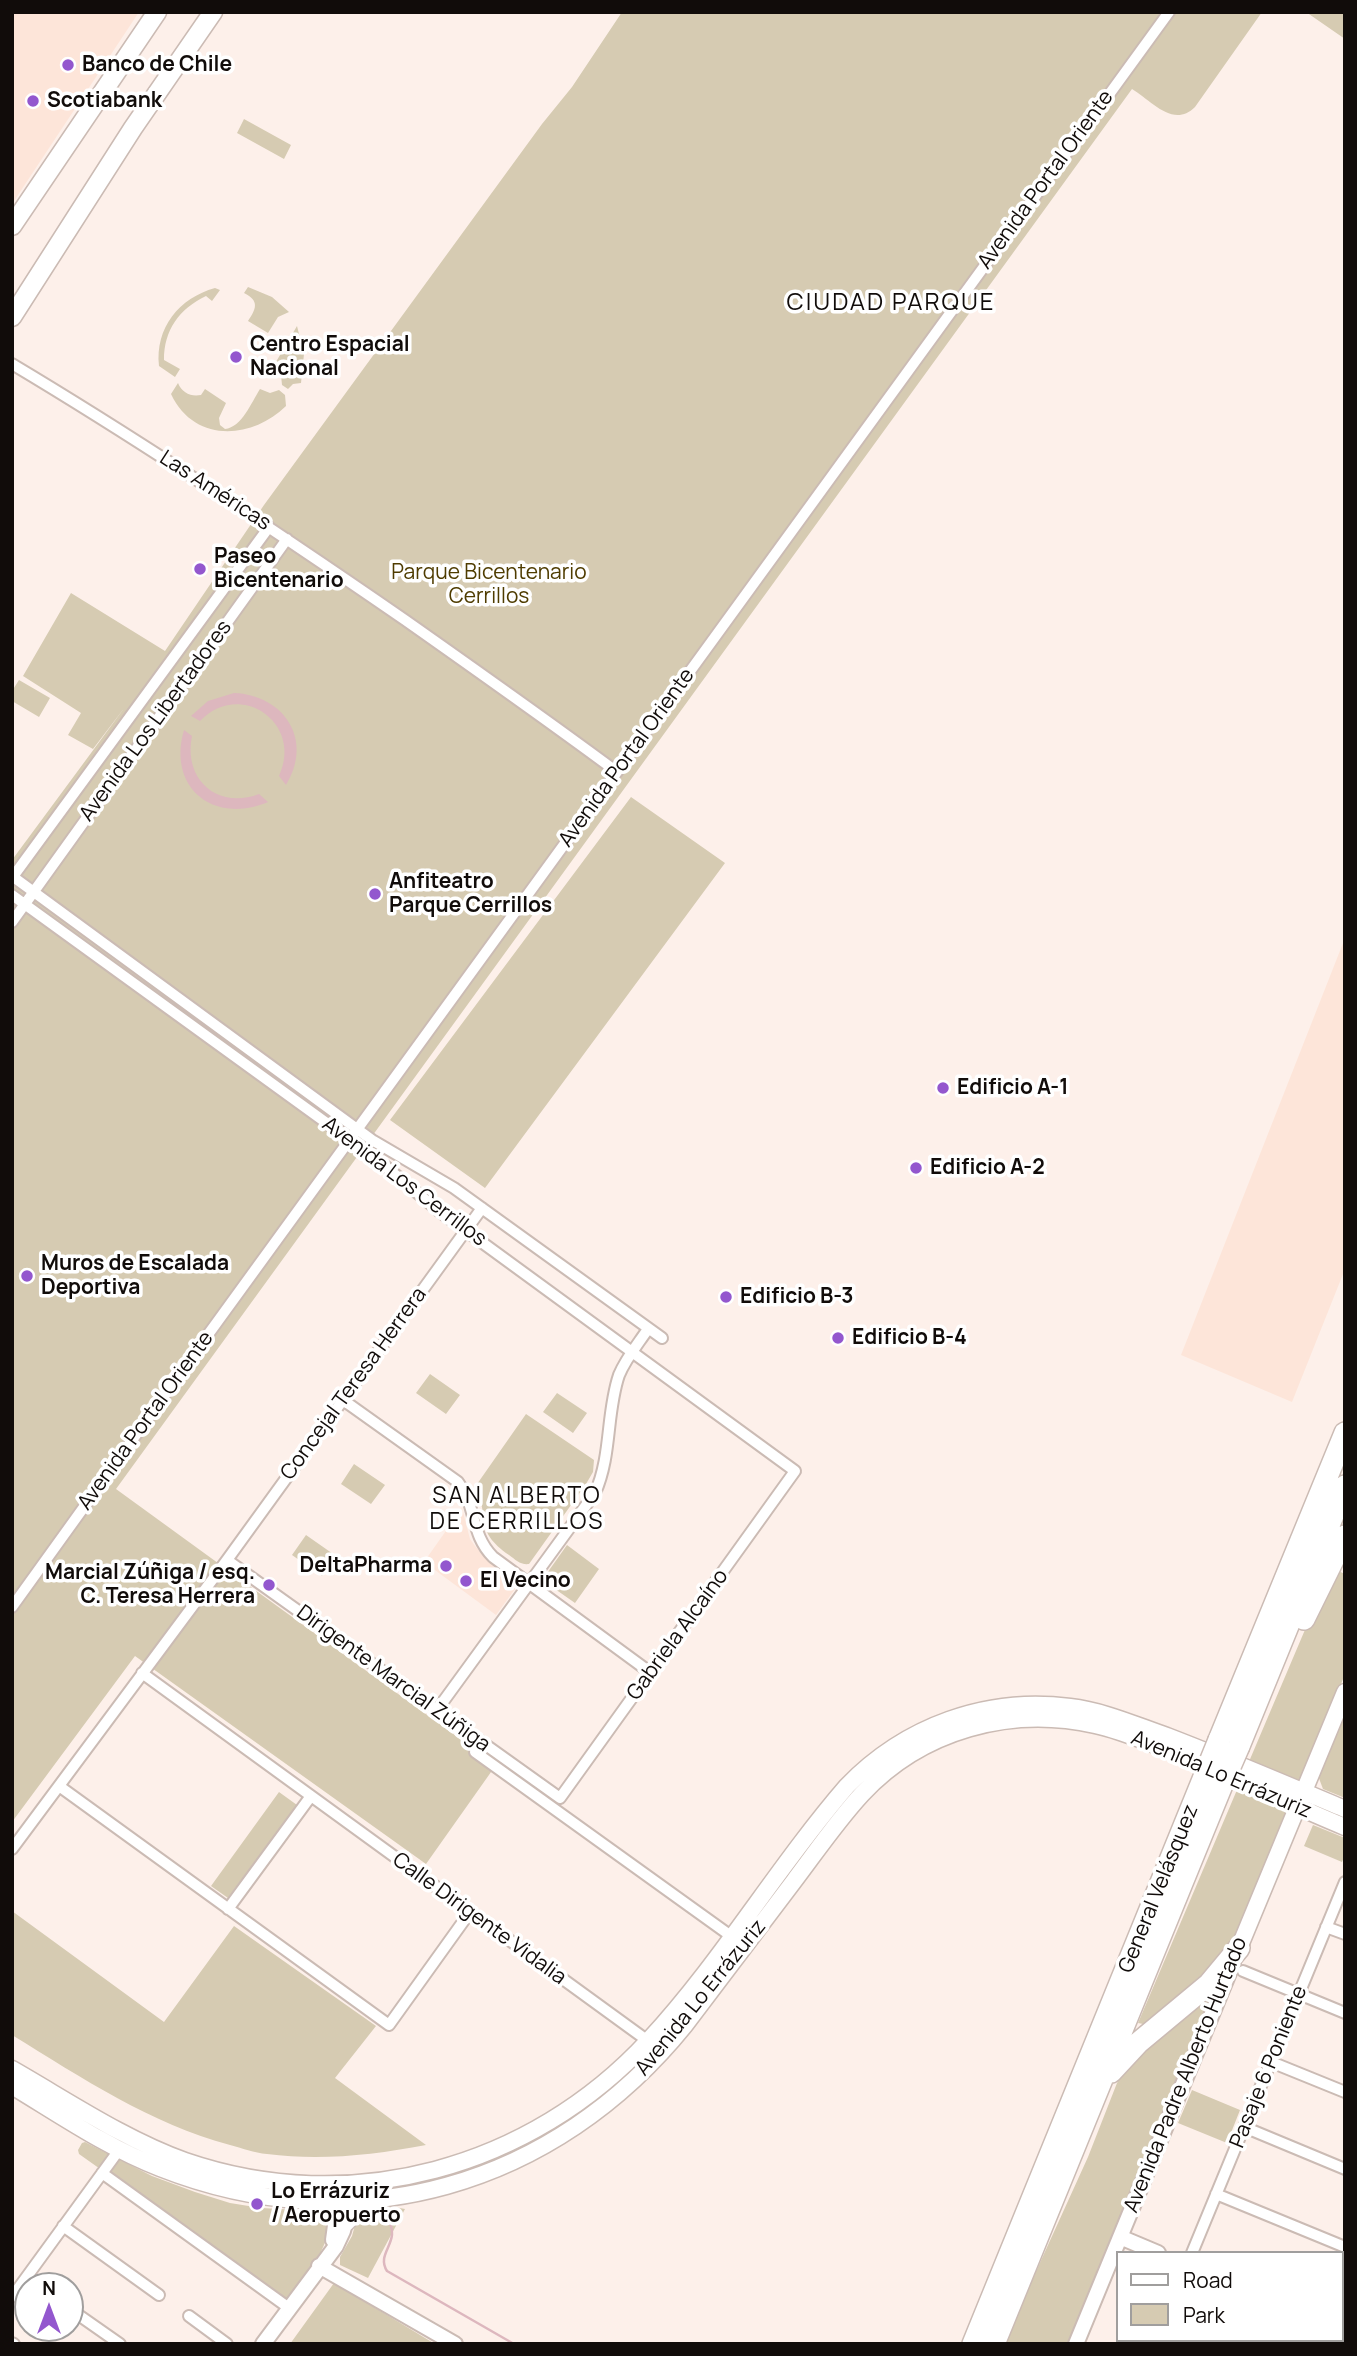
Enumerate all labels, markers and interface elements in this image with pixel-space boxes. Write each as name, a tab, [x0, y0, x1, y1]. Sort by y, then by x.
place label: Banco de Chile	[82, 52, 232, 78]
marker: Banco de Chile	[60, 57, 76, 73]
street label: Avenida Portal Oriente	[973, 86, 1119, 274]
place label: Scotiabank	[47, 88, 162, 114]
marker: Scotiabank	[25, 93, 41, 109]
district label: CIUDAD PARQUE	[788, 289, 994, 317]
place label: Centro Espacial Nacional	[250, 332, 410, 382]
marker: Centro Espacial Nacional	[228, 349, 244, 365]
street label: Las Américas	[155, 446, 275, 536]
place label: Paseo Bicentenario	[214, 544, 344, 594]
park label: Parque Bicentenario Cerrillos	[391, 560, 587, 610]
marker: Paseo Bicentenario	[192, 561, 208, 577]
street label: Avenida Los Libertadores	[75, 616, 237, 826]
street label: Avenida Portal Oriente	[554, 664, 700, 852]
place label: Anfiteatro Parque Cerrillos	[389, 869, 552, 919]
marker: Anfiteatro Parque Cerrillos	[367, 886, 383, 902]
place label: Edificio A-1	[957, 1075, 1068, 1101]
marker: Edificio A-1	[935, 1080, 951, 1096]
street label: Avenida Los Cerrillos	[317, 1112, 491, 1252]
place label: Edificio A-2	[930, 1155, 1045, 1181]
marker: Edificio A-2	[908, 1160, 924, 1176]
place label: Muros de Escalada Deportiva	[41, 1251, 229, 1301]
marker: Muros de Escalada Deportiva	[19, 1268, 35, 1284]
street label: Concejal Teresa Herrera	[276, 1283, 432, 1485]
place label: Edificio B-3	[740, 1284, 854, 1310]
marker: Edificio B-3	[718, 1289, 734, 1305]
place label: Edificio B-4	[852, 1325, 967, 1351]
street label: Avenida Portal Oriente	[73, 1327, 219, 1515]
marker: Edificio B-4	[830, 1330, 846, 1346]
district label: SAN ALBERTO DE CERRILLOS	[431, 1483, 603, 1537]
place label: DeltaPharma	[300, 1553, 432, 1579]
marker: DeltaPharma	[438, 1558, 454, 1574]
place label: Marcial Zúñiga / esq. C. Teresa Herrera	[45, 1560, 255, 1610]
street label: Gabriela Alcaíno	[622, 1565, 734, 1705]
place label: El Vecino	[480, 1568, 571, 1594]
marker: El Vecino	[458, 1573, 474, 1589]
marker: Marcial Zúñiga / esq. C. Teresa Herrera	[261, 1577, 277, 1593]
street label: Dirigente Marcial Zúñiga	[291, 1600, 495, 1758]
street label: Avenida Lo Errázuriz	[1127, 1726, 1315, 1824]
street label: General Velásquez	[1114, 1801, 1204, 1977]
street label: Calle Dirigente Vidalia	[387, 1848, 571, 1990]
street label: Avenida Lo Errázuriz	[630, 1915, 772, 2081]
street label: Avenida Padre Alberto Hurtado	[1119, 1934, 1253, 2216]
street label: Pasaje 6 Poniente	[1225, 1982, 1313, 2152]
place label: Lo Errázuriz / Aeropuerto	[271, 2179, 401, 2229]
marker: Lo Errázuriz / Aeropuerto	[249, 2196, 265, 2212]
legend	[1116, 2251, 1343, 2342]
text: Road	[1183, 2266, 1233, 2294]
north arrow	[14, 2272, 84, 2342]
text: N	[42, 2275, 56, 2301]
text: Park	[1183, 2301, 1225, 2329]

